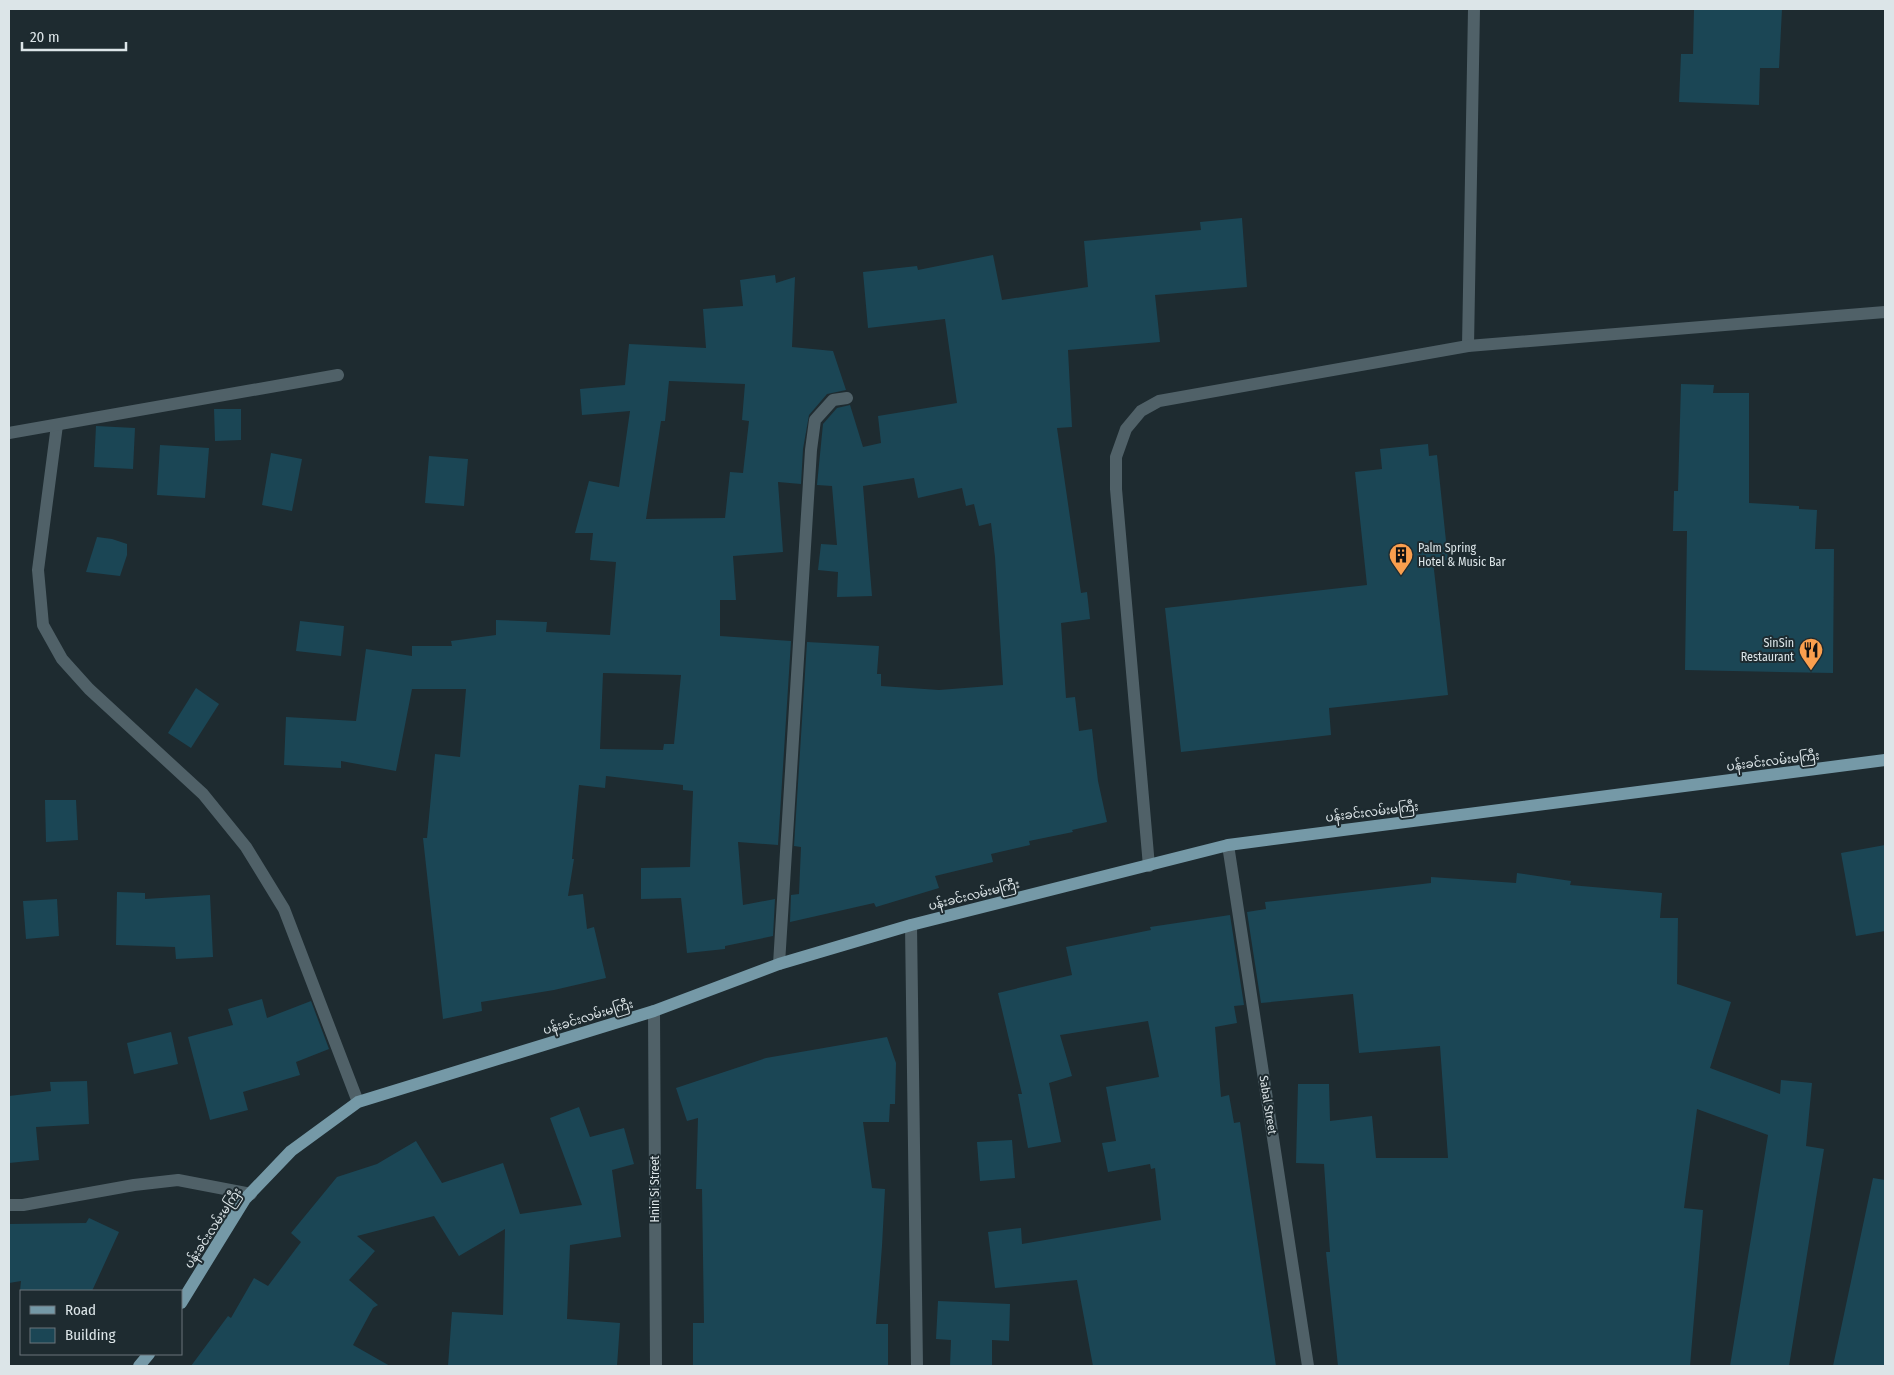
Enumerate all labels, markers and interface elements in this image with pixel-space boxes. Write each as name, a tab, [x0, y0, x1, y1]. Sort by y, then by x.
scale bar	[22, 20, 126, 52]
text: 20 m	[30, 28, 60, 46]
place label: Palm Spring Hotel & Music Bar	[1418, 541, 1506, 569]
building icon: Palm Spring Hotel & Music Bar	[1388, 542, 1414, 576]
place label: SinSin Restaurant	[1741, 636, 1794, 664]
restaurant icon: SinSin Restaurant	[1798, 637, 1824, 671]
street label: ပန်းခင်းလမ်းမကြီး	[1726, 746, 1821, 777]
street label: ပန်းခင်းလမ်းမကြီး	[1325, 797, 1420, 828]
street label: ပန်းခင်းလမ်းမကြီး	[926, 875, 1022, 916]
street label: ပန်းခင်းလမ်းမကြီး	[541, 995, 636, 1040]
street label: Sabal Street	[1256, 1075, 1280, 1135]
street label: Hnin Si Street	[648, 1155, 662, 1223]
street label: ပန်းခင်းလမ်းမကြီး	[180, 1184, 247, 1273]
legend	[20, 1290, 182, 1355]
text: Road	[65, 1301, 96, 1319]
text: Building	[65, 1326, 116, 1344]

